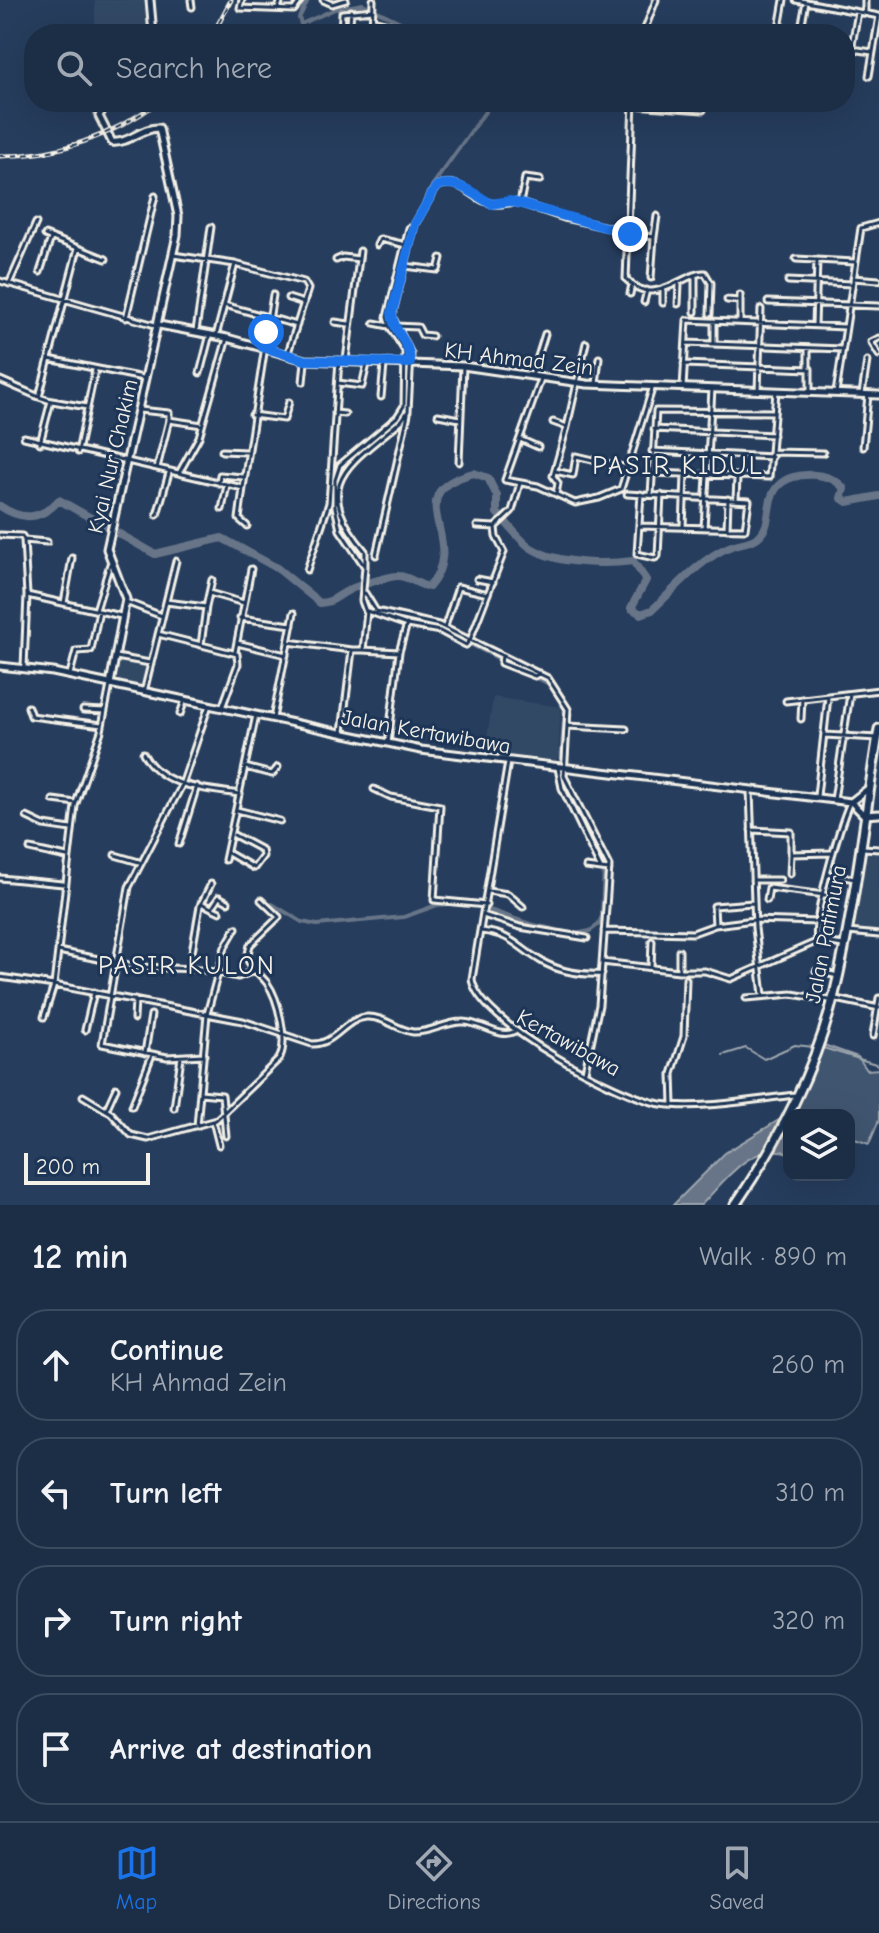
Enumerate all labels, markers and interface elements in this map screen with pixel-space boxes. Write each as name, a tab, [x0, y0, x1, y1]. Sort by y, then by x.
search box	[24, 24, 855, 112]
icon: search	[52, 46, 96, 90]
text: Search here	[116, 51, 272, 86]
route end	[612, 216, 648, 252]
route start	[248, 314, 284, 350]
street label: KH Ahmad Zein	[443, 337, 595, 381]
street label: Kyai Nur Chakim	[83, 376, 143, 536]
district label: PASIR KIDUL	[592, 451, 764, 481]
street label: Jalan Kertawibawa	[339, 704, 513, 760]
street label: Jalan Patimura	[800, 863, 852, 1006]
district label: PASIR KULON	[98, 951, 276, 981]
street label: Kertawibawa	[512, 1004, 625, 1082]
map controls	[783, 1109, 855, 1181]
button: layers	[783, 1109, 855, 1181]
scale bar	[24, 1149, 150, 1185]
text: 200 m	[36, 1154, 100, 1180]
text: 12 min	[32, 1237, 128, 1277]
text: Walk · 890 m	[699, 1242, 847, 1272]
text: Continue	[110, 1333, 224, 1368]
icon: ahead	[34, 1343, 78, 1387]
text: 260 m	[771, 1350, 845, 1380]
text: KH Ahmad Zein	[110, 1368, 287, 1398]
icon: left	[34, 1471, 78, 1515]
text: Turn left	[110, 1476, 222, 1511]
text: 310 m	[776, 1478, 845, 1508]
icon: right	[34, 1599, 78, 1643]
text: Turn right	[110, 1604, 242, 1639]
text: 320 m	[772, 1606, 845, 1636]
icon: arrive	[34, 1727, 78, 1771]
text: Arrive at destination	[110, 1732, 372, 1767]
tab: Map	[115, 1841, 159, 1915]
tab: Directions	[388, 1841, 481, 1915]
tab: Saved	[710, 1841, 764, 1915]

